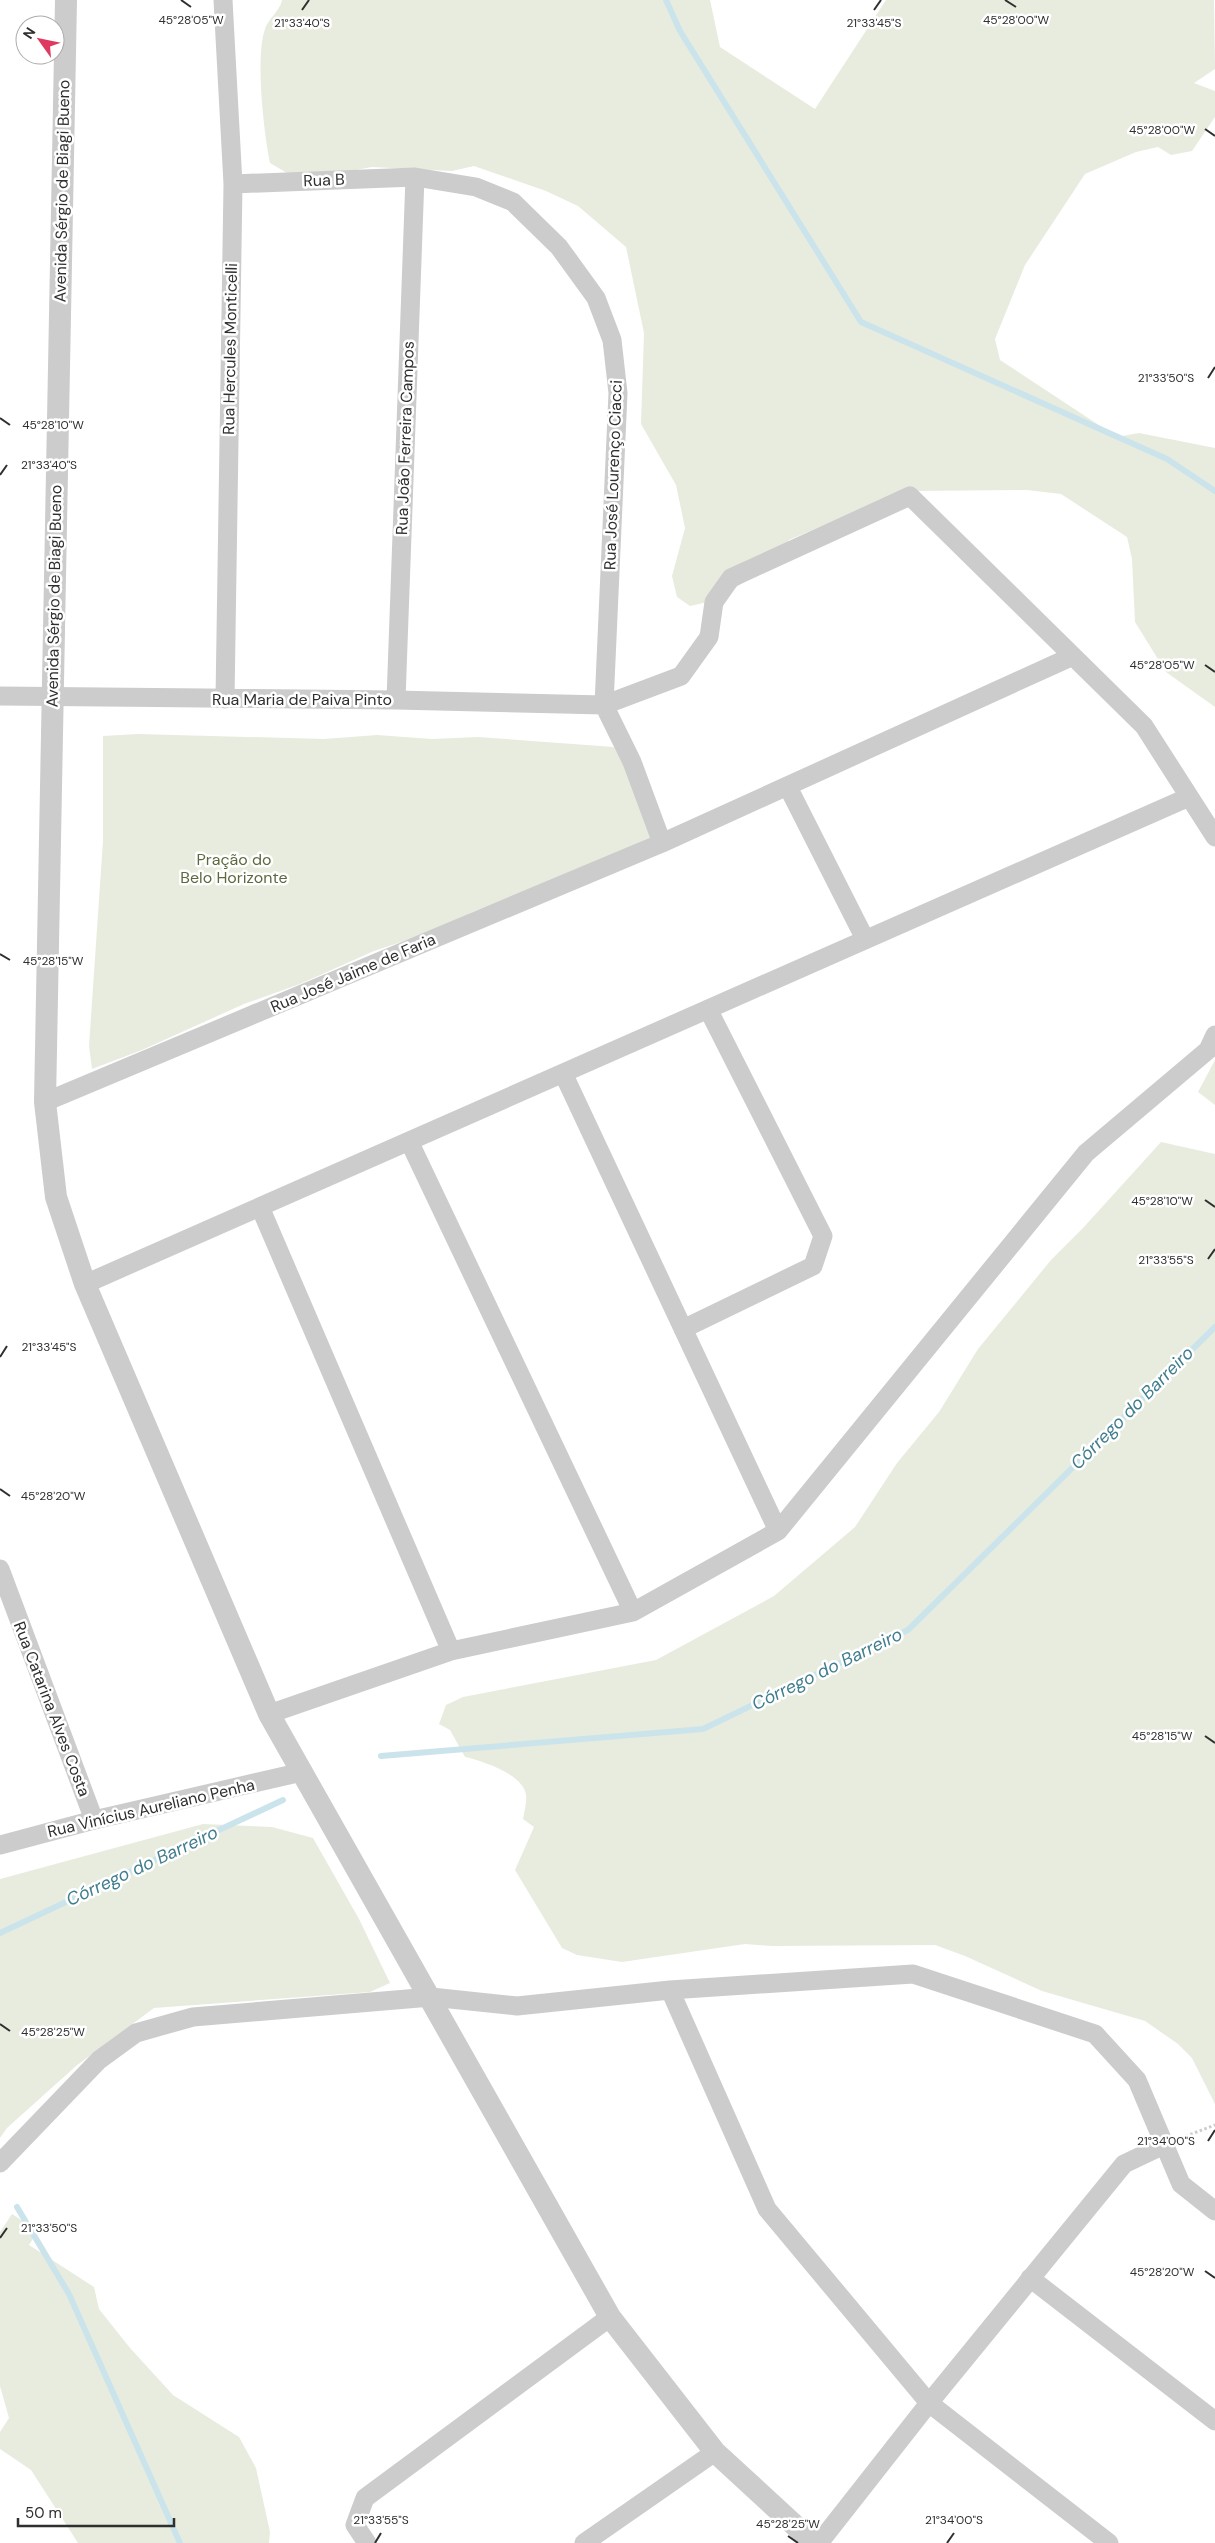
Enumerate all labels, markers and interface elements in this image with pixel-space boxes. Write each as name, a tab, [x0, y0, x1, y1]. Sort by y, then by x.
text: 45°28'05"W	[158, 12, 224, 28]
text: 45°28'00"W	[983, 12, 1049, 28]
north arrow	[15, 15, 65, 65]
text: 21°33'40"S	[274, 15, 330, 31]
text: 21°33'45"S	[846, 15, 902, 31]
text: N	[19, 24, 39, 42]
street label: Avenida Sérgio de Biagi Bueno	[50, 79, 74, 303]
text: 45°28'00"W	[1129, 122, 1195, 138]
street label: Rua B	[303, 169, 345, 191]
street label: Rua Hercules Monticelli	[218, 263, 242, 435]
street label: Rua João Ferreira Campos	[391, 341, 419, 535]
text: 21°33'50"S	[1138, 370, 1194, 386]
street label: Rua José Lourenço Ciacci	[599, 380, 627, 570]
text: 45°28'10"W	[22, 417, 84, 433]
text: 21°33'40"S	[21, 457, 77, 473]
street label: Avenida Sérgio de Biagi Bueno	[42, 484, 66, 708]
text: 45°28'05"W	[1129, 657, 1195, 673]
street label: Rua Maria de Paiva Pinto	[212, 689, 392, 710]
park label: Pração do Belo Horizonte	[180, 849, 288, 888]
street label: Rua José Jaime de Faria	[267, 929, 439, 1017]
text: 45°28'15"W	[23, 953, 84, 969]
text: 45°28'10"W	[1131, 1193, 1193, 1209]
text: 21°33'55"S	[1138, 1252, 1194, 1268]
text: 21°33'45"S	[21, 1339, 77, 1355]
water label: Córrego do Barreiro	[1065, 1341, 1199, 1475]
text: 45°28'20"W	[21, 1488, 86, 1504]
street label: Rua Catarina Alves Costa	[9, 1619, 95, 1799]
water label: Córrego do Barreiro	[748, 1622, 906, 1716]
text: 45°28'15"W	[1132, 1728, 1193, 1744]
street label: Rua Vinícius Aureliano Penha	[45, 1774, 257, 1842]
water label: Córrego do Barreiro	[62, 1820, 222, 1912]
text: 45°28'25"W	[21, 2024, 85, 2040]
text: 21°34'00"S	[1137, 2133, 1195, 2149]
text: 21°33'50"S	[21, 2220, 77, 2236]
text: 45°28'20"W	[1130, 2264, 1195, 2280]
scale bar	[18, 2496, 174, 2528]
text: 50 m	[25, 2503, 62, 2523]
text: 21°33'55"S	[353, 2512, 409, 2528]
text: 21°34'00"S	[925, 2512, 983, 2528]
text: 45°28'25"W	[756, 2516, 820, 2532]

